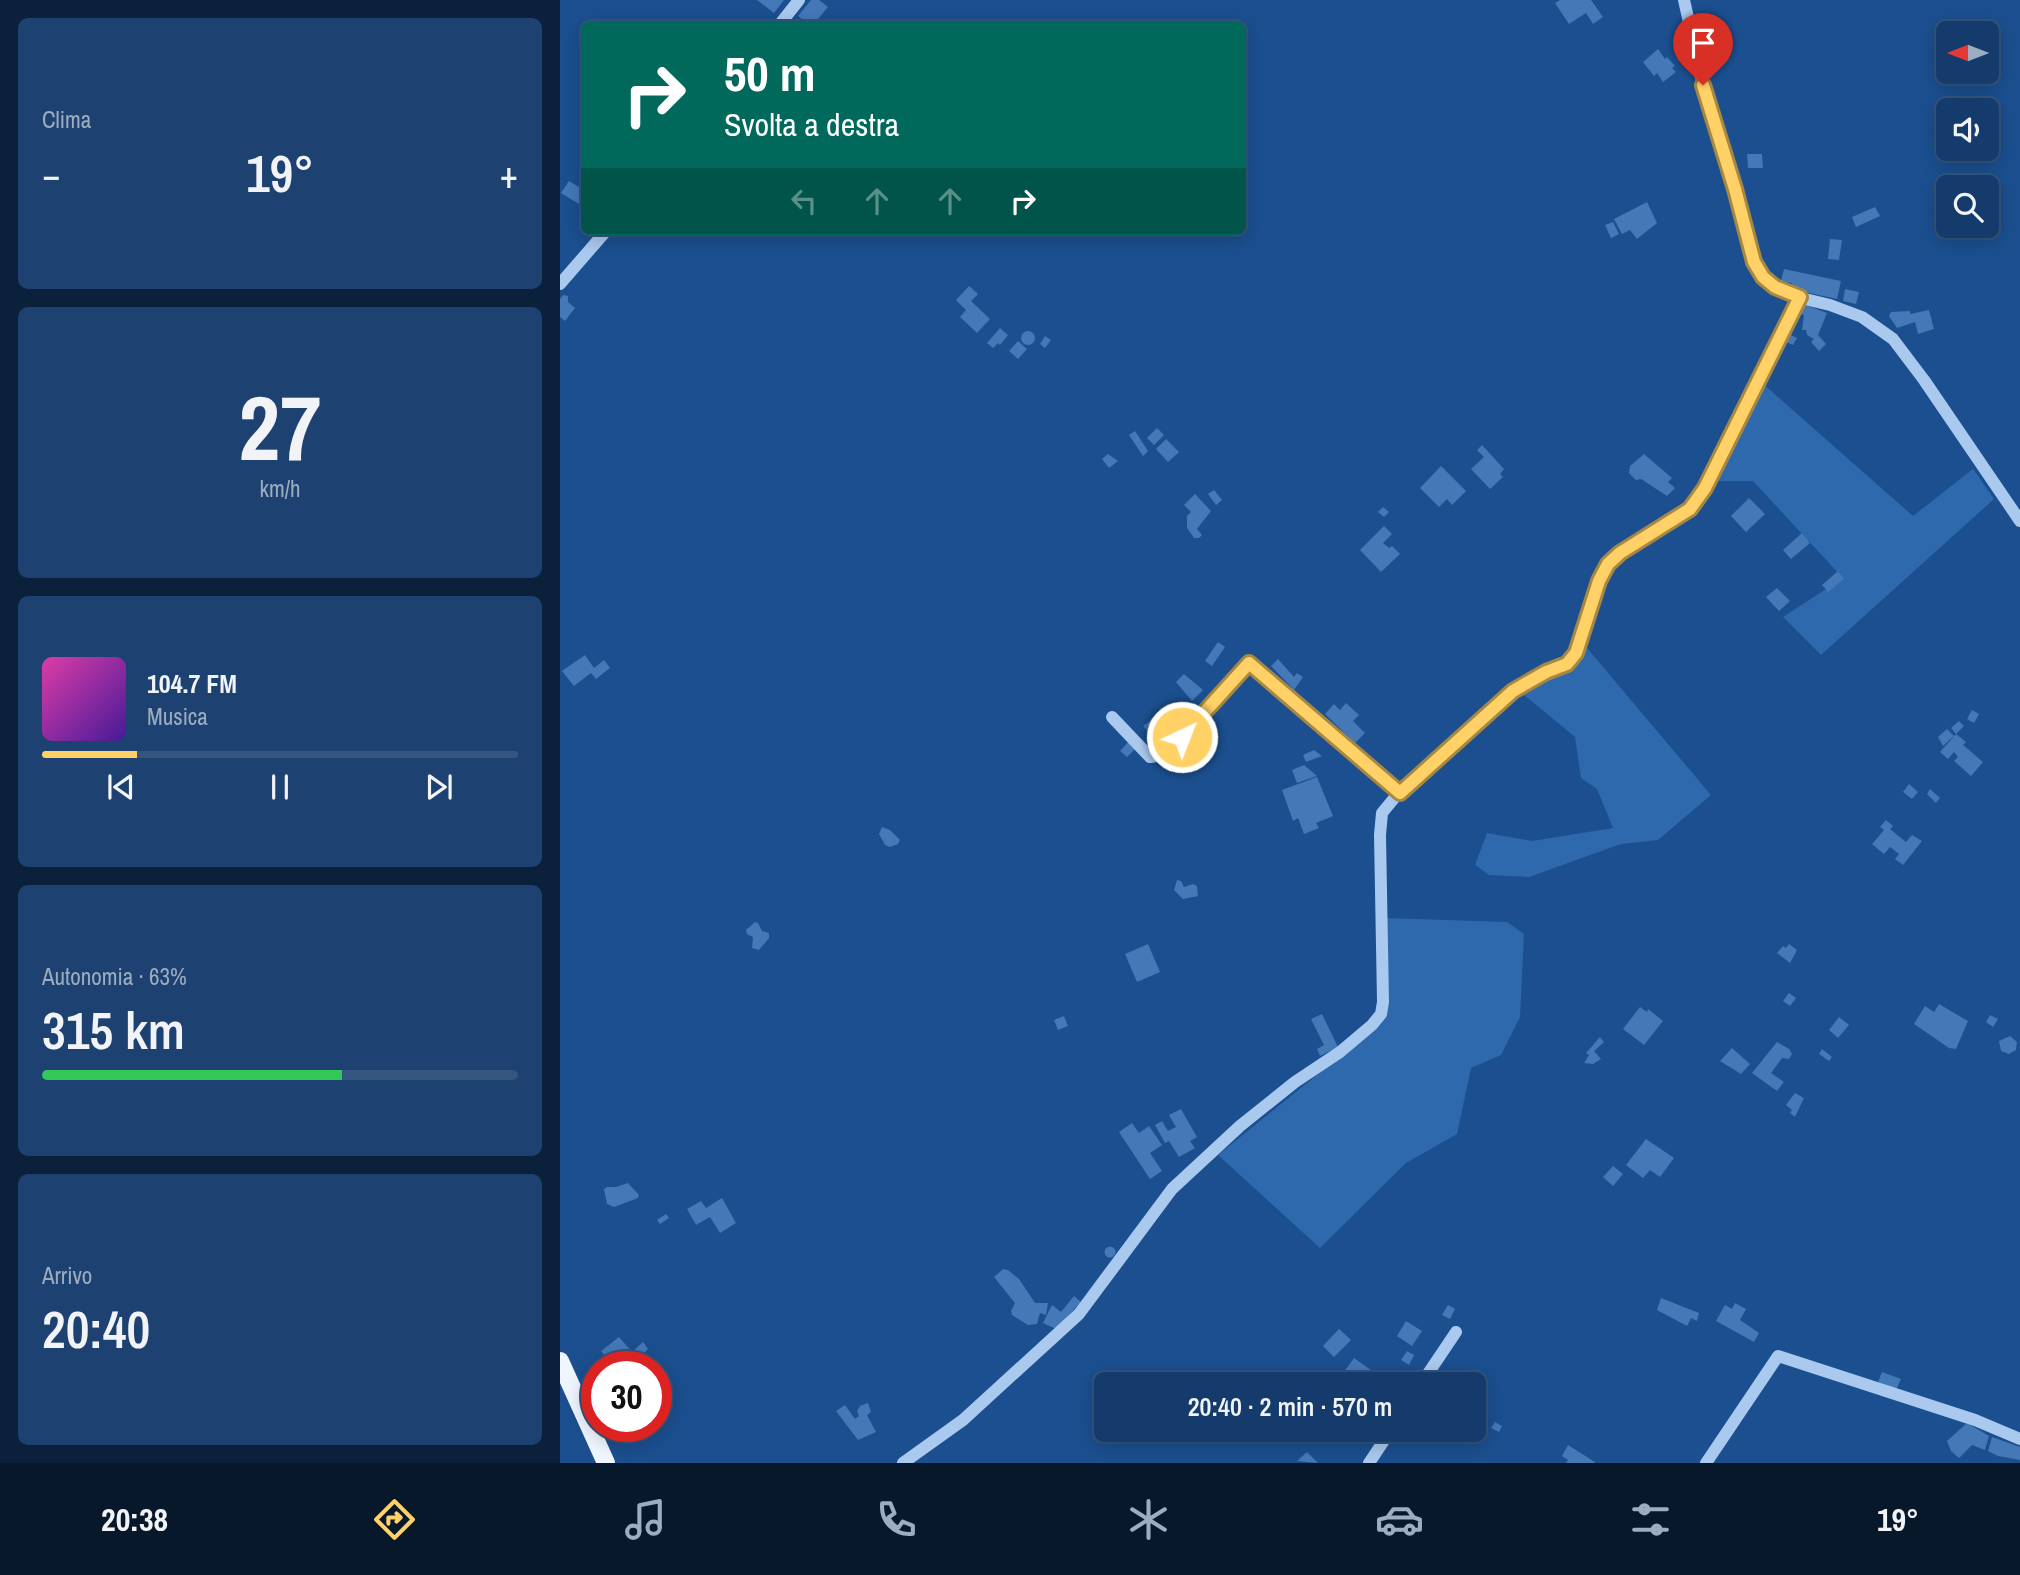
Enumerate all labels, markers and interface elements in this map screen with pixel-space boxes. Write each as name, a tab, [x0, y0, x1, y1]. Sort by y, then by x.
pin	[1673, 13, 1733, 85]
north arrow	[1936, 21, 1998, 84]
map controls	[1936, 21, 1999, 238]
icon: arrive	[1684, 24, 1722, 62]
text: 50 m	[724, 40, 816, 106]
icon: right	[609, 49, 700, 140]
button: sound	[1936, 98, 1999, 161]
text: Svolta a destra	[724, 103, 899, 146]
text: Clima	[42, 104, 91, 135]
text: 19°	[246, 138, 314, 208]
text: −	[42, 149, 60, 200]
text: +	[500, 149, 518, 200]
button: search	[1936, 175, 1999, 238]
icon: left	[785, 182, 823, 220]
icon: ahead	[858, 182, 896, 220]
icon: ahead	[931, 182, 969, 220]
icon: right	[1004, 182, 1042, 220]
text: 27	[239, 366, 322, 488]
text: km/h	[260, 473, 300, 504]
text: 104.7 FM	[147, 666, 237, 701]
position arrow	[1145, 700, 1219, 774]
text: Musica	[147, 701, 208, 732]
icon: previous	[102, 768, 140, 806]
icon: pause	[261, 768, 299, 806]
icon: next	[420, 768, 458, 806]
text: Autonomia · 63%	[42, 961, 187, 992]
text: 315 km	[42, 995, 185, 1065]
text: Arrivo	[42, 1260, 92, 1291]
text: 20:40	[42, 1294, 150, 1364]
speed limit sign: 30	[581, 1351, 672, 1442]
text: 20:40 · 2 min · 570 m	[1188, 1389, 1392, 1424]
icon: directions	[370, 1495, 419, 1544]
icon: music	[621, 1495, 670, 1544]
icon: phone	[872, 1495, 921, 1544]
icon: climate	[1124, 1495, 1173, 1544]
icon: car	[1375, 1495, 1424, 1544]
icon: filters	[1626, 1495, 1675, 1544]
text: 20:38	[101, 1498, 168, 1541]
text: 19°	[1877, 1498, 1919, 1541]

